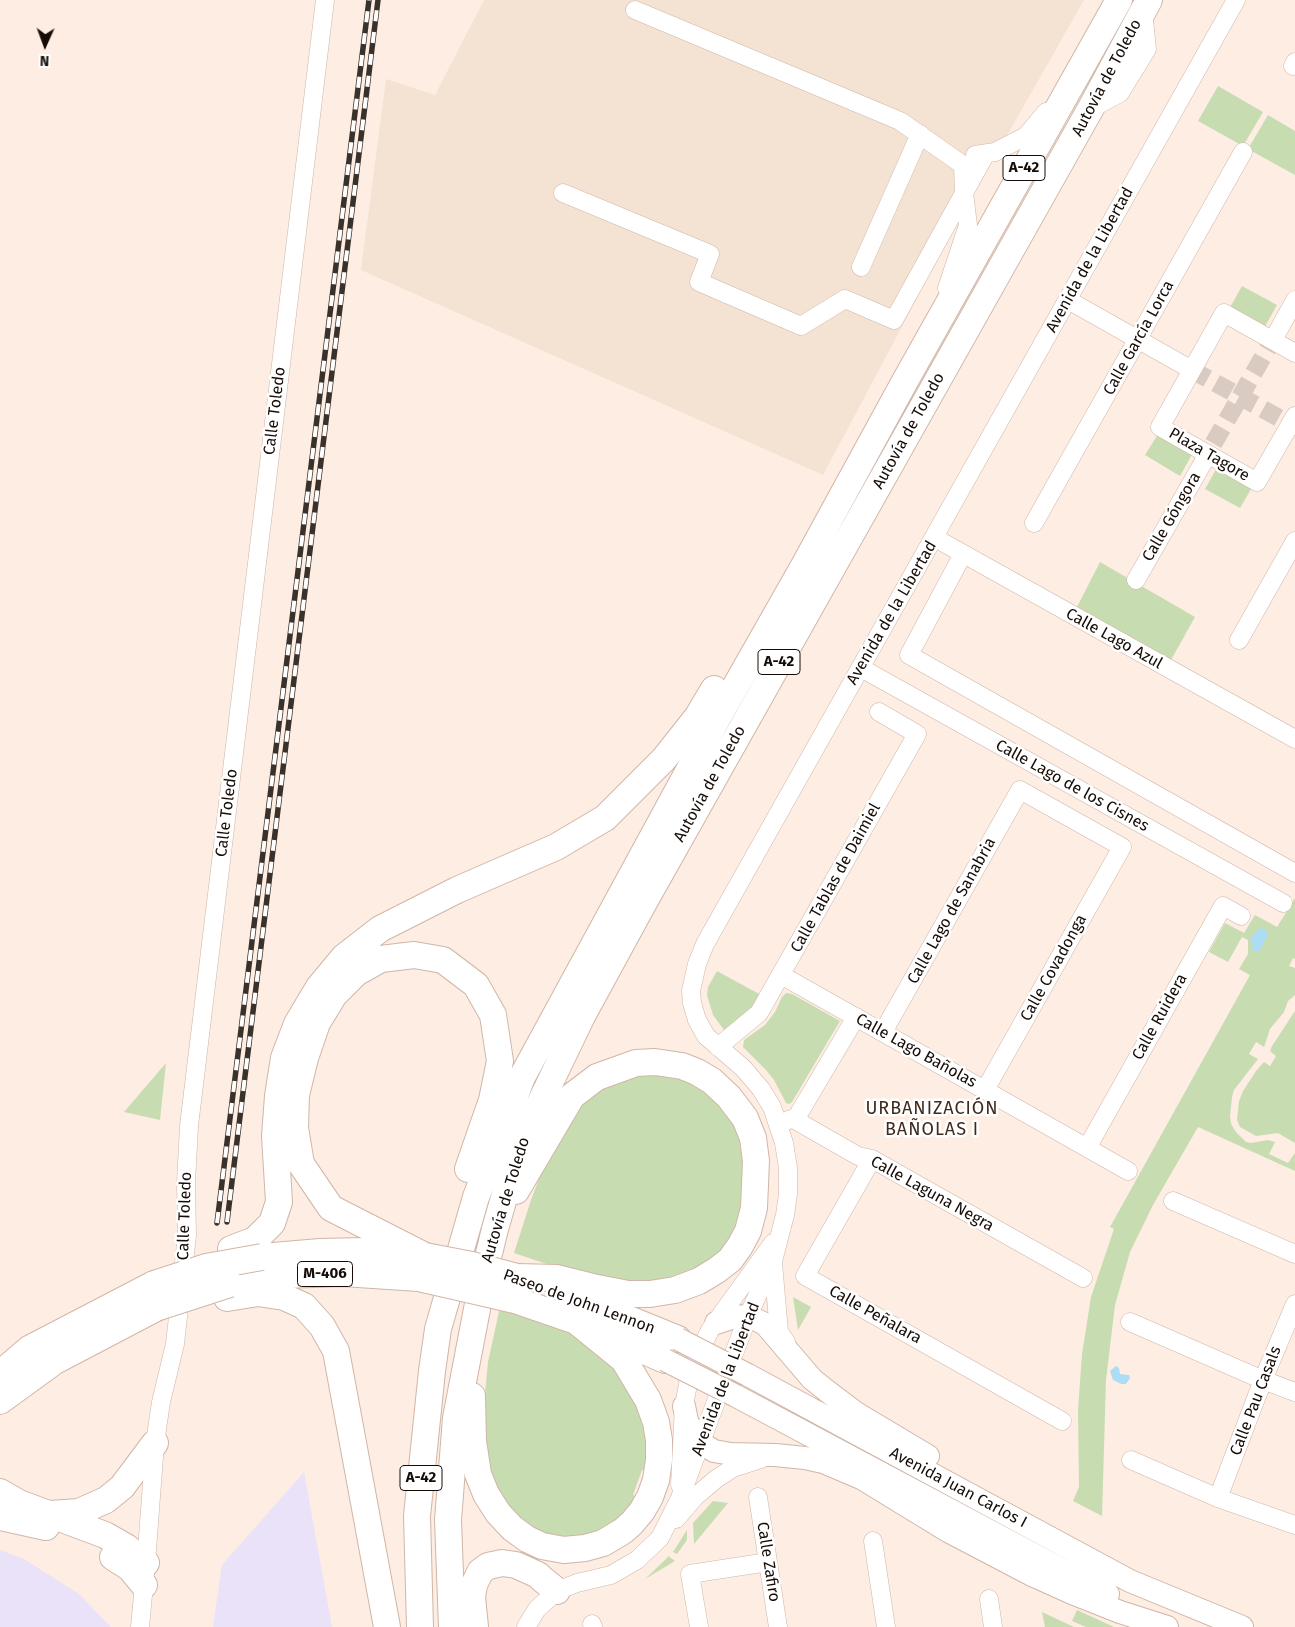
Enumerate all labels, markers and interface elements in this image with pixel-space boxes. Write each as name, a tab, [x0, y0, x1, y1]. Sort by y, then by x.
street label: Autovía de Toledo	[1068, 16, 1146, 140]
north arrow	[20, 20, 70, 70]
text: N	[40, 52, 49, 69]
road number: A-42	[1003, 156, 1045, 180]
street label: Avenida de la Libertad	[1042, 184, 1138, 336]
street label: Calle García Lorca	[1100, 277, 1178, 399]
street label: Calle Toledo	[260, 366, 290, 456]
street label: Autovía de Toledo	[869, 369, 949, 493]
street label: Plaza Tagore	[1165, 424, 1253, 486]
street label: Calle Góngora	[1139, 469, 1205, 565]
street label: Avenida de la Libertad	[843, 538, 941, 688]
street label: Calle Lago Azul	[1062, 605, 1166, 673]
road number: A-42	[758, 650, 800, 674]
street label: Autovía de Toledo	[670, 722, 750, 846]
street label: Calle Lago de los Cisnes	[992, 736, 1152, 836]
street label: Calle Toledo	[212, 768, 242, 858]
street label: Calle Tablas de Daimiel	[787, 800, 885, 956]
street label: Calle Lago de Sanabria	[904, 834, 1000, 988]
street label: Calle Covadonga	[1017, 911, 1091, 1025]
street label: Calle Ruidera	[1128, 970, 1192, 1064]
street label: Calle Lago Bañolas	[852, 1010, 980, 1092]
district label: URBANIZACIÓN BAÑOLAS I	[864, 1098, 1000, 1140]
street label: Autovía de Toledo	[478, 1135, 534, 1265]
street label: Calle Laguna Negra	[867, 1152, 997, 1236]
street label: Calle Toledo	[174, 1171, 196, 1261]
road number: M-406	[298, 1262, 352, 1286]
street label: Paseo de John Lennon	[500, 1266, 658, 1338]
street label: Calle Peñalara	[825, 1282, 925, 1348]
street label: Avenida de la Libertad	[688, 1299, 764, 1459]
street label: Calle Pau Casals	[1226, 1344, 1286, 1458]
street label: Avenida Juan Carlos I	[886, 1444, 1030, 1532]
road number: A-42	[400, 1466, 442, 1490]
street label: Calle Zafiro	[752, 1521, 784, 1603]

